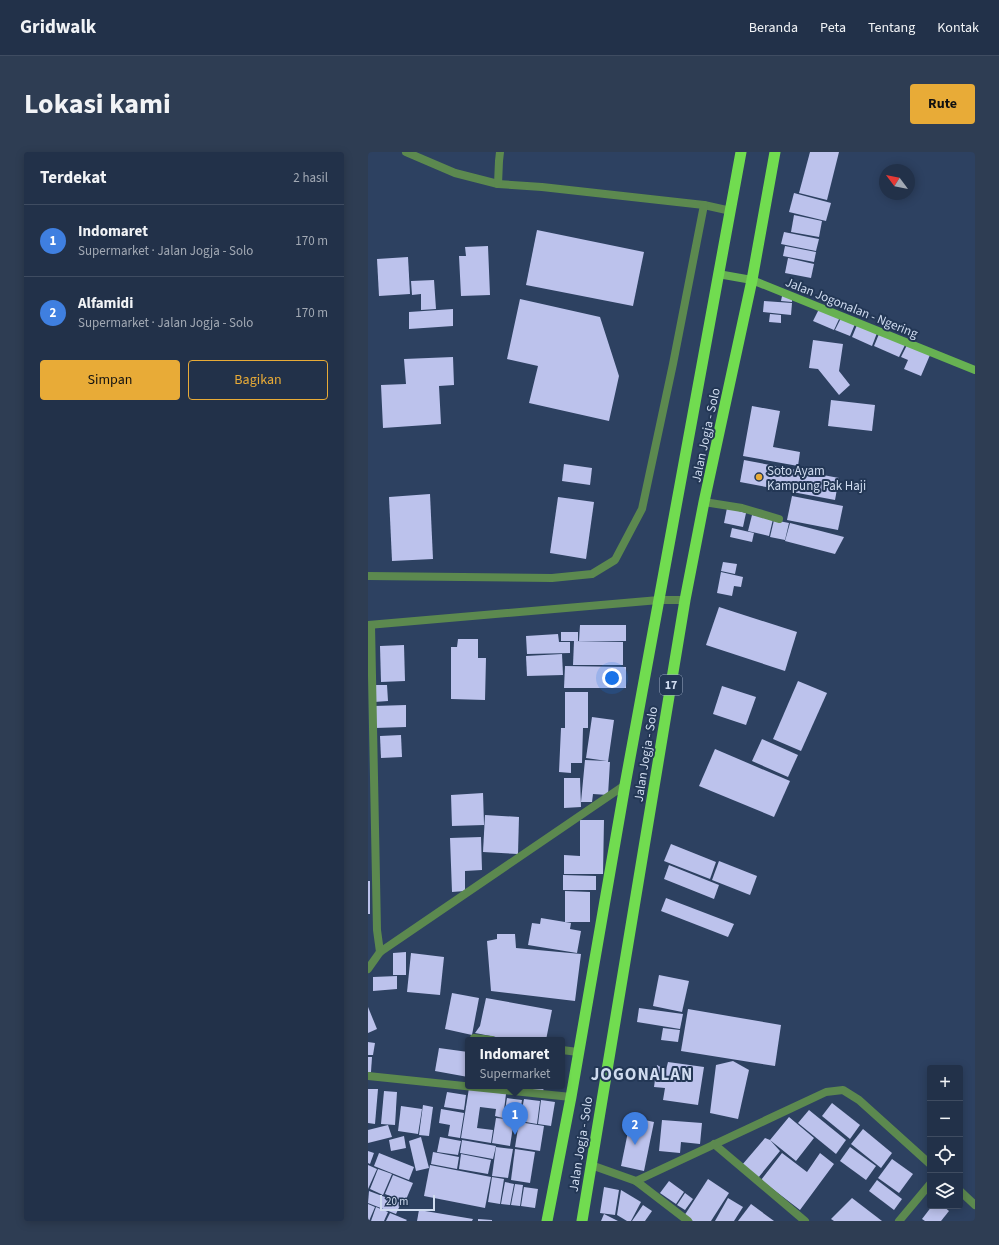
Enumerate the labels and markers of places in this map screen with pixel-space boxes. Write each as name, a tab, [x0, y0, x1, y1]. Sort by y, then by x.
place label: Soto Ayam Kampung Pak Haji	[767, 462, 866, 495]
marker: Soto Ayam Kampung Pak Haji	[754, 472, 764, 482]
pin: 1	[502, 1102, 528, 1135]
pin: 2	[622, 1112, 648, 1145]

